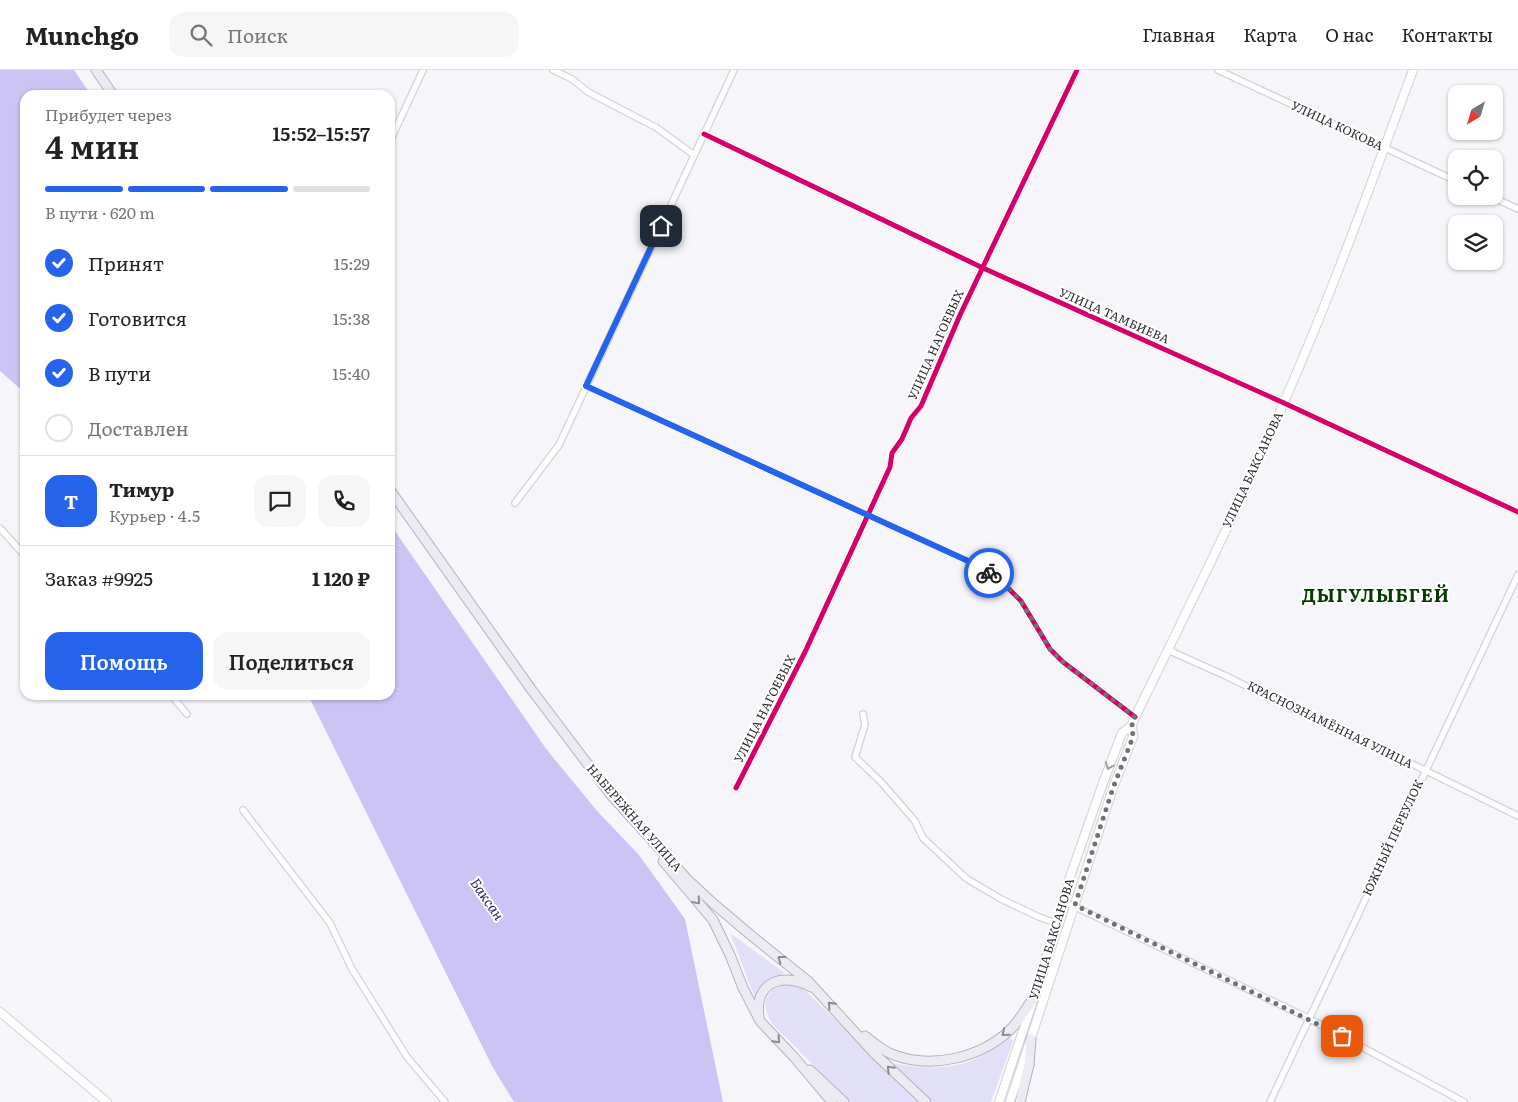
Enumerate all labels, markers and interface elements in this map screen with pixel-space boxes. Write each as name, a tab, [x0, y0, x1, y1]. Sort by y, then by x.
search box	[169, 12, 519, 57]
text: Munchgo	[25, 17, 139, 52]
icon: search	[187, 21, 215, 49]
text: Поиск	[227, 21, 288, 49]
text: Главная	[1142, 21, 1215, 48]
text: Карта	[1243, 21, 1297, 48]
text: О нас	[1325, 21, 1373, 48]
text: Контакты	[1401, 21, 1493, 48]
north arrow	[1448, 85, 1502, 140]
map controls	[1448, 85, 1503, 270]
street label: УЛИЦА КОКОВА	[1288, 96, 1387, 154]
text: Прибудет через	[45, 102, 172, 126]
text: 15:52–15:57	[273, 119, 370, 147]
text: 4 мин	[45, 121, 139, 169]
button: locate	[1448, 150, 1503, 205]
text: В пути · 620 m	[45, 200, 155, 224]
pin	[640, 205, 682, 247]
icon: home	[647, 212, 675, 240]
button: layers	[1448, 215, 1503, 270]
icon: check	[45, 249, 73, 277]
text: Принят	[88, 249, 164, 277]
text: 15:29	[334, 251, 370, 275]
street label: УЛИЦА ТАМБИЕВА	[1056, 283, 1173, 348]
street label: УЛИЦА НАГОЕВЫХ	[903, 286, 968, 403]
icon: check	[45, 304, 73, 332]
text: Готовится	[88, 304, 187, 332]
text: 15:38	[333, 306, 370, 330]
icon: check	[45, 359, 73, 387]
text: В пути	[88, 359, 151, 387]
text: 15:40	[332, 361, 370, 385]
street label: УЛИЦА БАКСАНОВА	[1217, 408, 1287, 531]
text: Доставлен	[88, 414, 189, 442]
text: Тимур	[109, 475, 174, 503]
button: chat	[254, 475, 306, 527]
button: phone	[318, 475, 370, 527]
text: Т	[64, 487, 78, 515]
text: Курьер · 4.5	[109, 503, 200, 527]
courier	[964, 548, 1014, 598]
icon: bike	[975, 559, 1003, 587]
text: Заказ #9925	[45, 564, 153, 592]
text: 1 120 ₽	[312, 564, 370, 592]
district label: ДЫГУЛЫБГЕЙ	[1302, 581, 1450, 608]
button: Помощь	[45, 632, 203, 690]
button: Поделиться	[213, 632, 370, 690]
street label: УЛИЦА НАГОЕВЫХ	[729, 651, 799, 766]
street label: КРАСНОЗНАМЁННАЯ УЛИЦА	[1244, 676, 1417, 772]
street label: НАБЕРЕЖНАЯ УЛИЦА	[583, 760, 687, 875]
one-way arrow	[1105, 761, 1115, 770]
street label: ЮЖНЫЙ ПЕРЕУЛОК	[1357, 776, 1427, 899]
water label: Баксан	[466, 873, 510, 923]
street label: УЛИЦА БАКСАНОВА	[1024, 876, 1078, 1002]
one-way arrow	[691, 895, 699, 904]
one-way arrow	[778, 956, 787, 964]
one-way arrow	[828, 1002, 837, 1011]
pin	[1321, 1015, 1363, 1057]
icon: bag	[1328, 1022, 1356, 1050]
one-way arrow	[1001, 1028, 1010, 1037]
one-way arrow	[771, 1034, 780, 1043]
one-way arrow	[887, 1066, 896, 1075]

